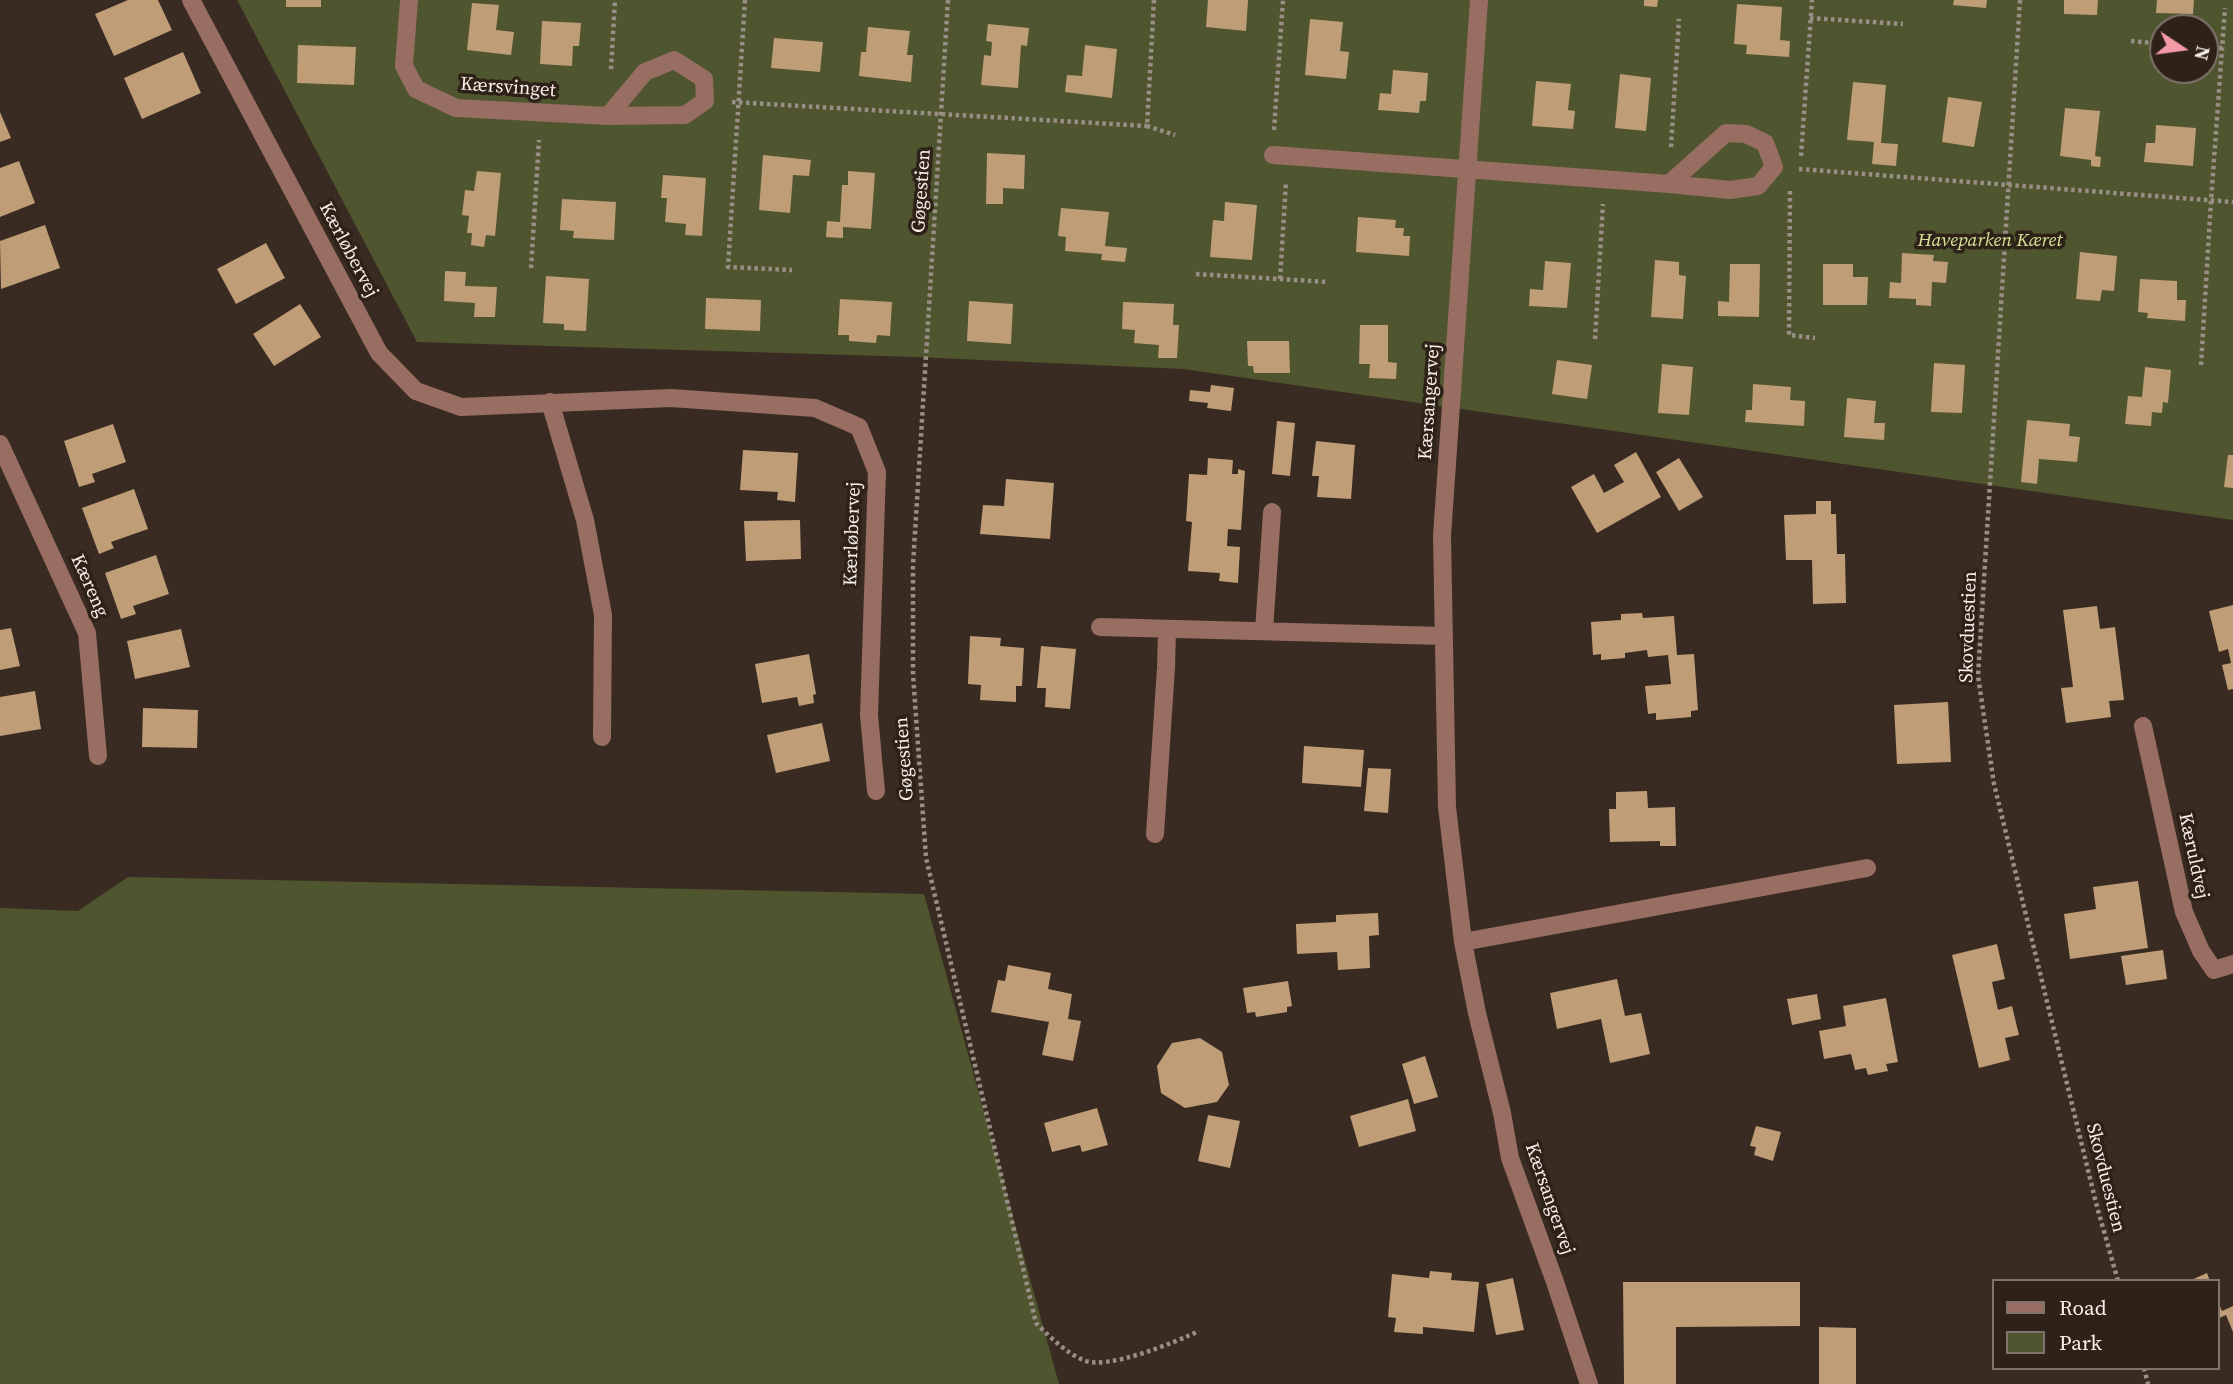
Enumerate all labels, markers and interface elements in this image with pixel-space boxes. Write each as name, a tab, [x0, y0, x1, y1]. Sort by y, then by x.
north arrow	[2149, 14, 2219, 84]
text: N	[2188, 44, 2217, 63]
street label: Kærsvinget	[459, 73, 557, 103]
street label: Gøgestien	[908, 148, 936, 234]
street label: Kærløbervej	[313, 199, 383, 301]
park label: Haveparken Kæret	[1917, 230, 2063, 252]
street label: Kærsangervej	[1415, 343, 1445, 461]
street label: Kærløbervej	[840, 482, 866, 586]
street label: Kæreng	[65, 551, 113, 621]
street label: Skovduestien	[1956, 571, 1982, 683]
street label: Gøgestien	[891, 716, 919, 802]
street label: Kæruldvej	[2173, 811, 2213, 901]
street label: Skovduestien	[2080, 1121, 2130, 1235]
street label: Kærsangervej	[1519, 1140, 1579, 1258]
legend	[1992, 1279, 2219, 1370]
text: Road	[2059, 1293, 2107, 1322]
text: Park	[2059, 1328, 2102, 1357]

